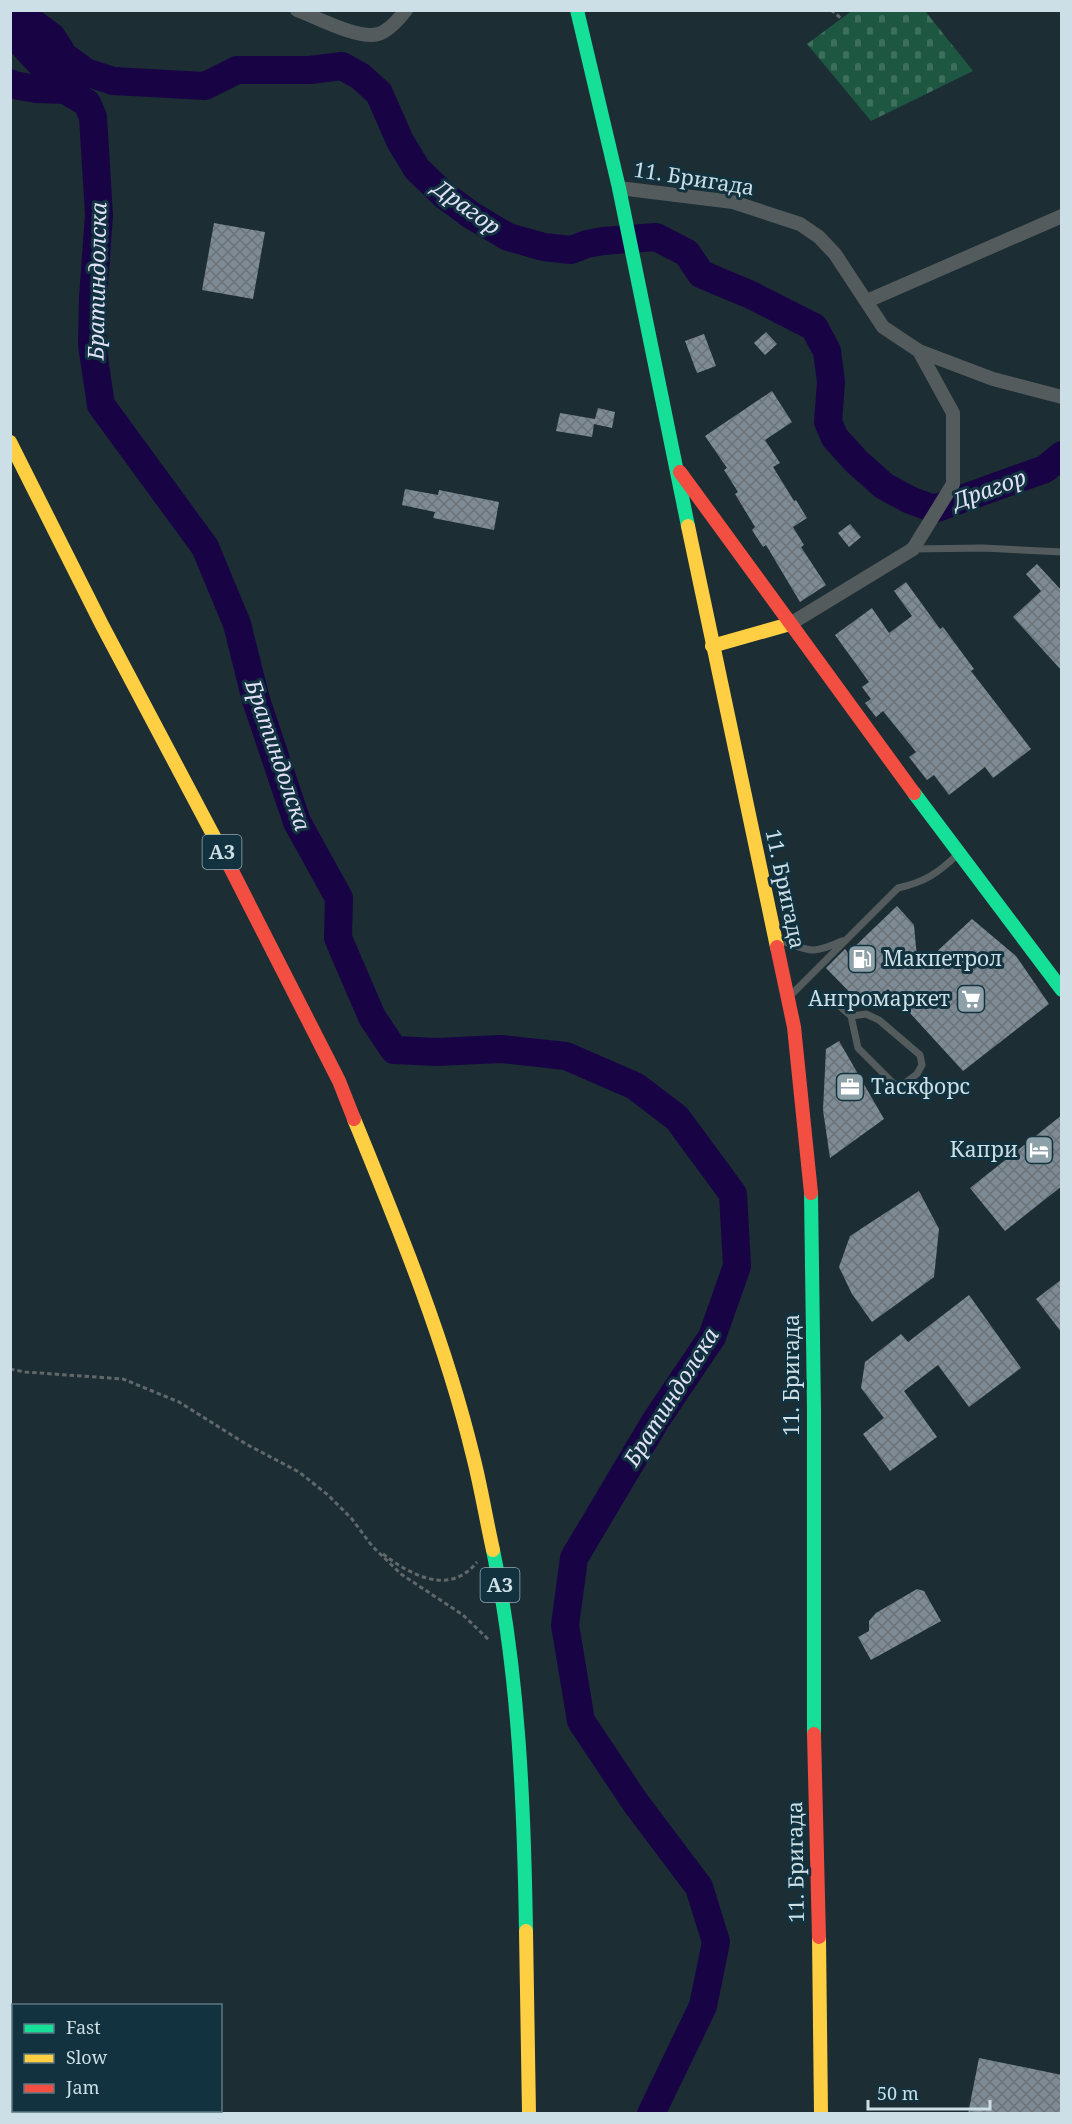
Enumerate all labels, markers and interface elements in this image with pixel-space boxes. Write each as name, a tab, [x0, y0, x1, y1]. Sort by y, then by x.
street label: 11. Бригада	[632, 155, 757, 201]
water label: Драгор	[426, 170, 507, 241]
water label: Братиндолска	[80, 201, 112, 361]
water label: Драгор	[946, 461, 1030, 516]
water label: Братиндолска	[239, 674, 319, 835]
street label: 11. Бригада	[760, 826, 812, 951]
road number: A3	[202, 835, 242, 869]
fuel station icon: Макпетрол	[846, 943, 878, 975]
place label: Макпетрол	[883, 944, 1002, 972]
supermarket icon: Ангромаркет	[955, 983, 987, 1015]
place label: Ангромаркет	[808, 984, 950, 1012]
office icon: Таскфорс	[834, 1071, 866, 1103]
place label: Таскфорс	[871, 1072, 970, 1100]
hotel icon: Капри	[1023, 1134, 1055, 1166]
place label: Капри	[950, 1135, 1018, 1163]
street label: 11. Бригада	[777, 1314, 805, 1436]
water label: Братиндолска	[615, 1321, 725, 1472]
road number: A3	[480, 1568, 520, 1602]
street label: 11. Бригада	[780, 1801, 810, 1923]
legend	[12, 2004, 222, 2112]
text: Fast	[66, 2015, 101, 2039]
text: Slow	[66, 2045, 108, 2069]
scale bar	[868, 2073, 990, 2111]
text: Jam	[65, 2075, 100, 2099]
text: 50 m	[877, 2081, 919, 2105]

